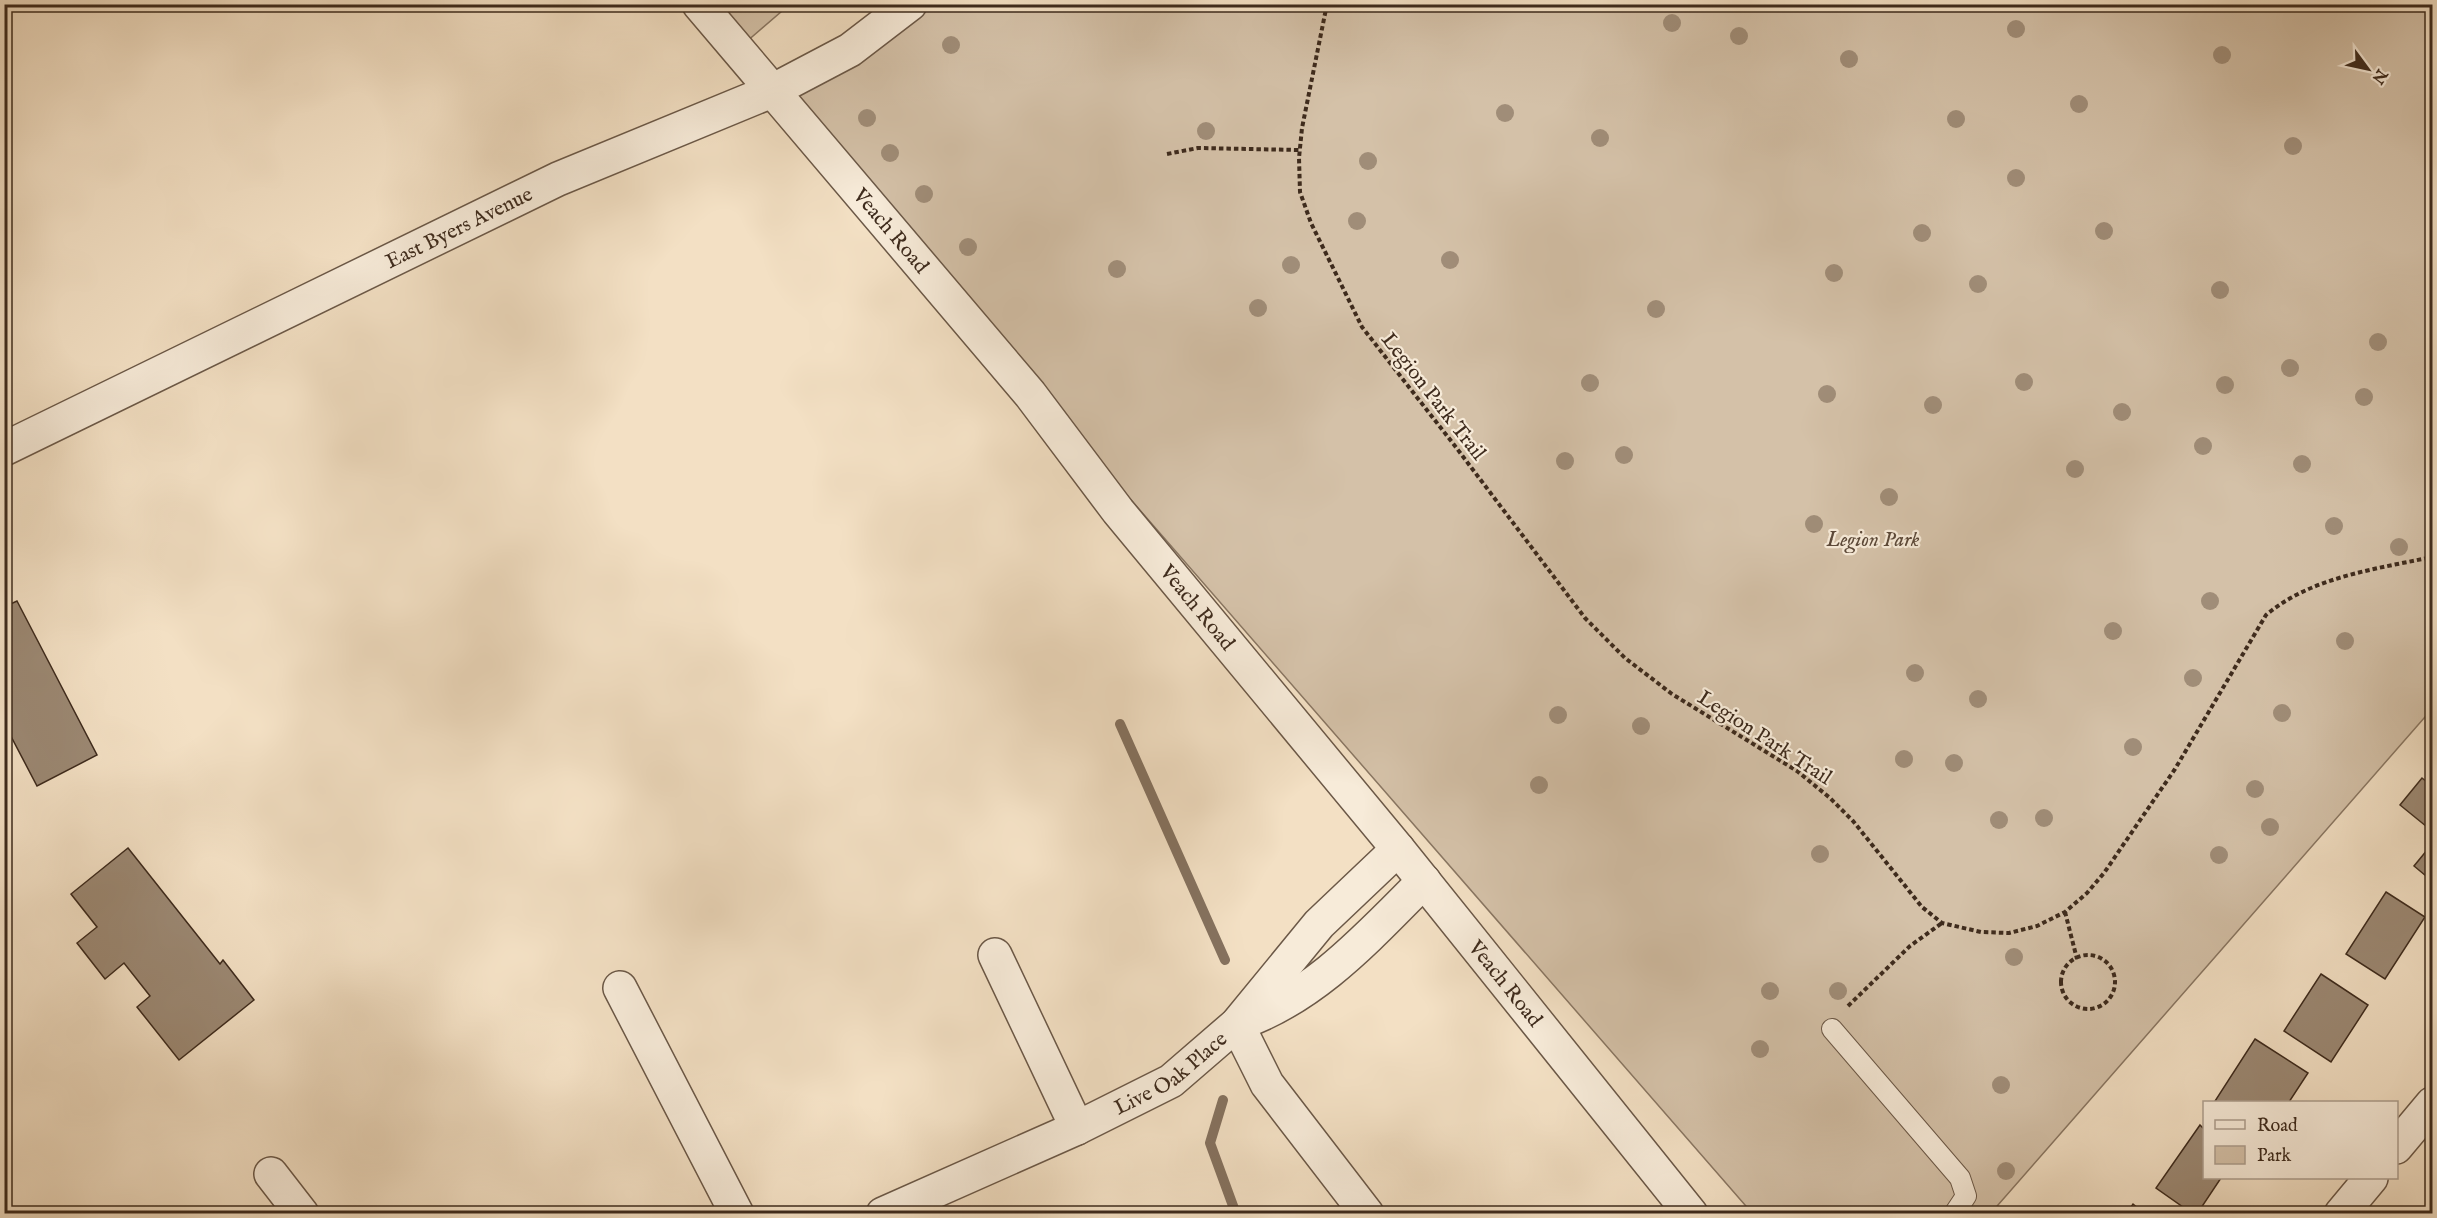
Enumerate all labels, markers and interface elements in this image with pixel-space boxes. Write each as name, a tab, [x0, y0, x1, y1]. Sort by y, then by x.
north arrow	[2338, 39, 2398, 99]
text: N	[2367, 64, 2392, 87]
street label: East Byers Avenue	[382, 181, 538, 276]
street label: Veach Road	[846, 182, 934, 280]
street label: Legion Park Trail	[1374, 328, 1491, 467]
park label: Legion Park	[1826, 527, 1920, 554]
street label: Veach Road	[1153, 559, 1241, 657]
street label: Legion Park Trail	[1692, 685, 1837, 792]
street label: Veach Road	[1461, 935, 1548, 1034]
street label: Live Oak Place	[1110, 1026, 1234, 1122]
legend	[2203, 1101, 2398, 1179]
text: Road	[2257, 1115, 2298, 1138]
text: Park	[2257, 1145, 2292, 1168]

